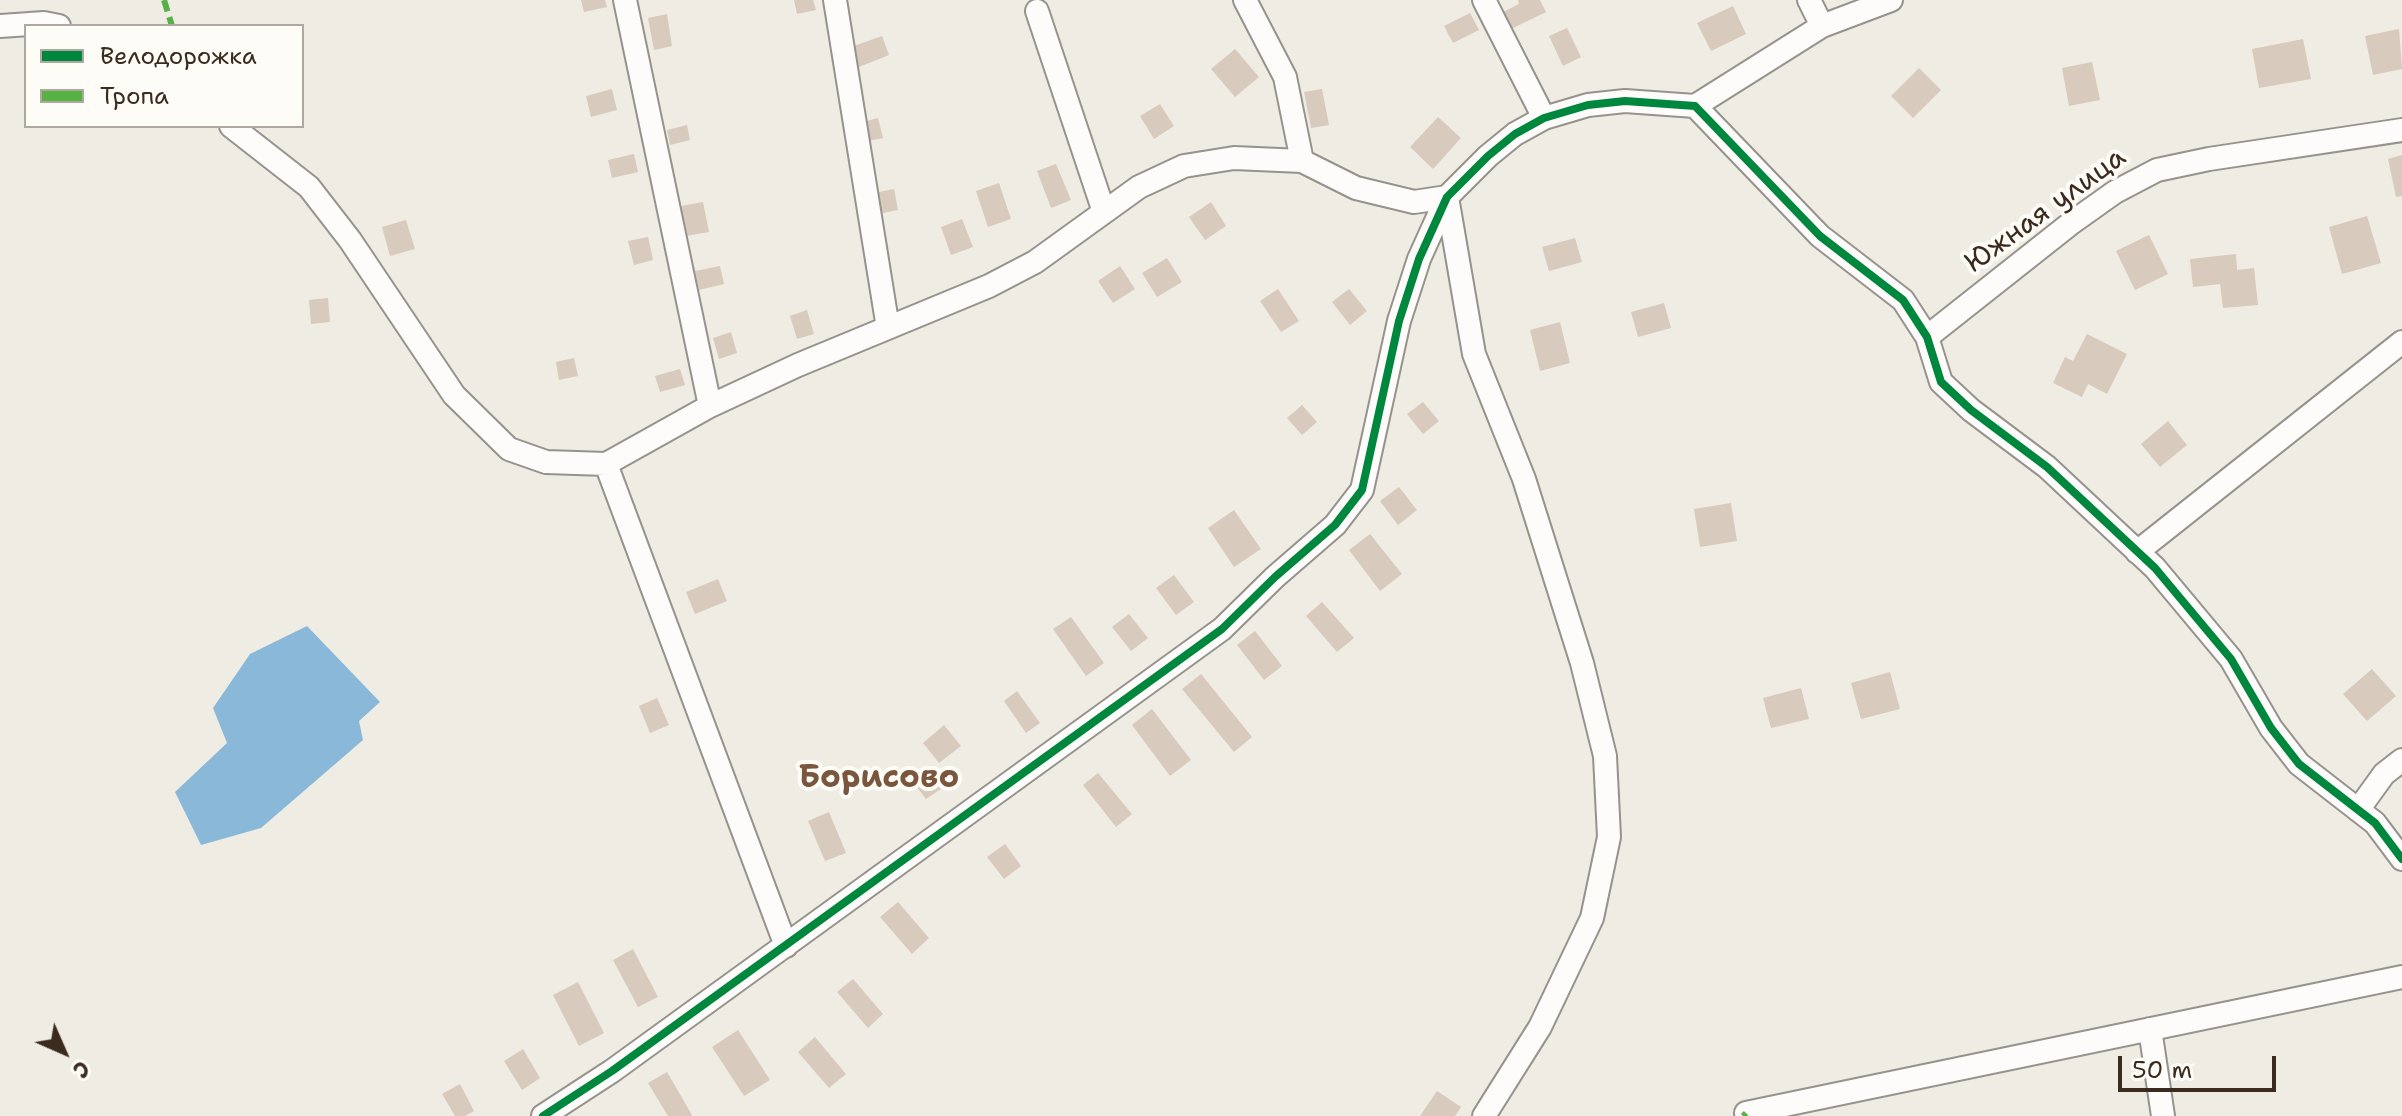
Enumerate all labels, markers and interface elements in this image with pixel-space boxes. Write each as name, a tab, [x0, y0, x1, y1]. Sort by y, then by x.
legend	[24, 24, 304, 128]
text: Велодорожка	[100, 40, 257, 72]
text: Тропа	[100, 80, 169, 112]
street label: Южная улица	[1959, 141, 2133, 281]
district label: Борисово	[799, 760, 959, 798]
north arrow	[24, 1012, 104, 1092]
scale bar	[2122, 1040, 2280, 1090]
text: С	[66, 1054, 96, 1084]
text: 50 m	[2132, 1054, 2192, 1086]

